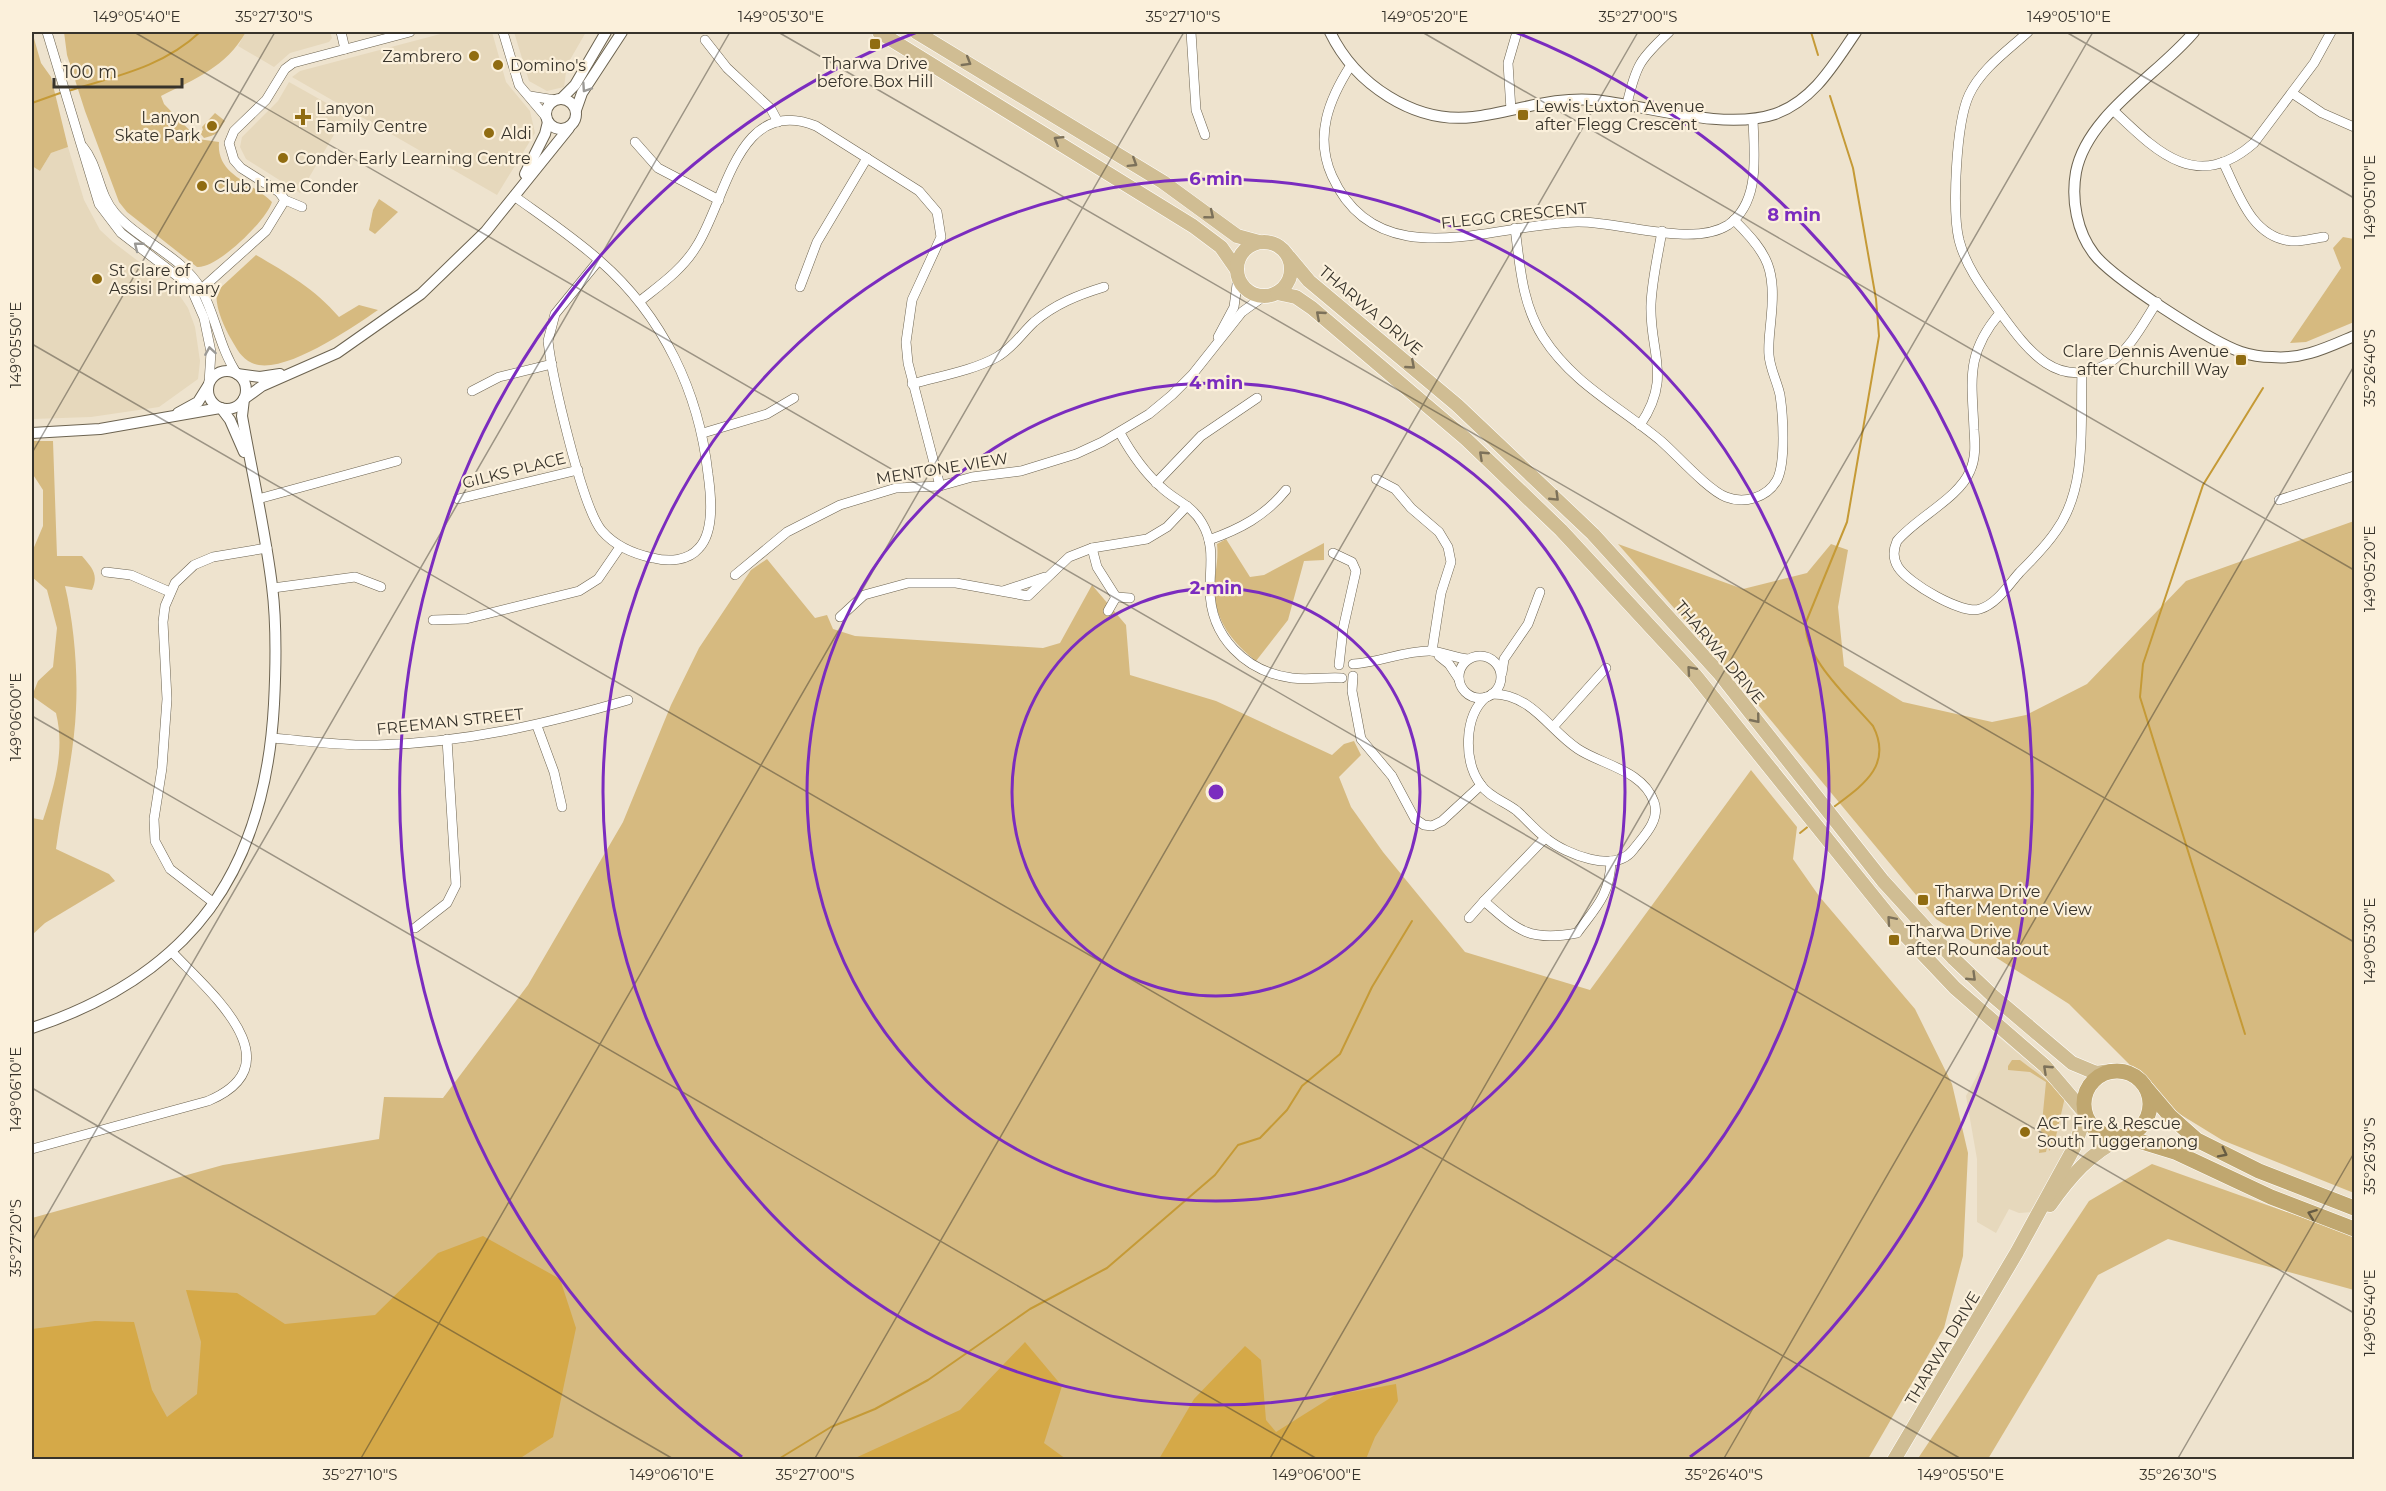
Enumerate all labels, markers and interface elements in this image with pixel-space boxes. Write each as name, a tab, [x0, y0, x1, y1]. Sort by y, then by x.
text: 149°05'40"E	[93, 7, 181, 26]
text: 35°27'30"S	[235, 7, 313, 26]
text: 149°05'30"E	[738, 7, 824, 26]
text: 35°27'10"S	[1145, 7, 1221, 26]
text: 149°05'20"E	[1382, 7, 1468, 26]
text: 35°27'00"S	[1598, 7, 1678, 26]
text: 149°05'10"E	[2027, 7, 2111, 26]
marker: Tharwa Drive before Box Hill	[868, 37, 882, 51]
place label: Zambrero	[382, 47, 462, 66]
marker: Zambrero	[467, 49, 481, 63]
scale bar	[54, 51, 182, 89]
place label: Tharwa Drive before Box Hill	[817, 54, 933, 91]
one-way arrow	[960, 54, 971, 65]
place label: Domino's	[510, 56, 586, 75]
marker: Domino's	[491, 58, 505, 72]
text: 100 m	[63, 61, 117, 83]
one-way arrow	[582, 81, 593, 92]
place label: Lewis Luxton Avenue after Flegg Crescent	[1535, 97, 1704, 134]
place label: Lanyon Family Centre	[316, 99, 427, 136]
place label: Lanyon Skate Park	[115, 108, 200, 145]
marker: Lanyon Family Centre	[294, 108, 312, 126]
marker: Lewis Luxton Avenue after Flegg Crescent	[1516, 108, 1530, 122]
marker: Lanyon Skate Park	[205, 119, 219, 133]
place label: Aldi	[501, 124, 532, 143]
marker: Aldi	[482, 126, 496, 140]
one-way arrow	[1054, 136, 1064, 148]
place label: Conder Early Learning Centre	[295, 149, 531, 168]
marker: Conder Early Learning Centre	[276, 151, 290, 165]
text: 149°05'10"E	[2360, 155, 2379, 239]
one-way arrow	[1127, 156, 1137, 168]
text: 6 min	[1189, 168, 1243, 190]
place label: Club Lime Conder	[214, 177, 359, 196]
marker: Club Lime Conder	[195, 179, 209, 193]
street label: FLEGG CRESCENT	[1440, 198, 1589, 233]
text: 8 min	[1767, 204, 1821, 226]
one-way arrow	[1203, 207, 1214, 218]
one-way arrow	[134, 242, 145, 253]
place label: St Clare of Assisi Primary	[109, 261, 220, 298]
street label: THARWA DRIVE	[1315, 262, 1426, 359]
marker: St Clare of Assisi Primary	[90, 272, 104, 286]
text: 149°05'50"E	[6, 302, 25, 388]
one-way arrow	[1316, 312, 1327, 323]
text: 35°26'40"S	[2360, 329, 2379, 407]
place label: Clare Dennis Avenue after Churchill Way	[2063, 342, 2229, 379]
one-way arrow	[205, 346, 217, 355]
marker: Clare Dennis Avenue after Churchill Way	[2234, 353, 2248, 367]
one-way arrow	[1404, 358, 1415, 369]
text: 4 min	[1189, 372, 1243, 394]
street label: GILKS PLACE	[460, 448, 568, 493]
street label: MENTONE VIEW	[875, 449, 1010, 488]
one-way arrow	[1479, 451, 1490, 462]
one-way arrow	[1548, 489, 1559, 500]
text: 149°05'20"E	[2360, 526, 2379, 612]
text: 2 min	[1190, 577, 1242, 599]
street label: THARWA DRIVE	[1671, 597, 1768, 708]
one-way arrow	[1687, 666, 1698, 677]
text: 149°06'00"E	[6, 673, 25, 761]
street label: FREEMAN STREET	[375, 704, 525, 739]
one-way arrow	[1749, 713, 1760, 724]
centre of rings	[1206, 782, 1226, 802]
place label: Tharwa Drive after Mentone View	[1935, 882, 2092, 919]
marker: Tharwa Drive after Mentone View	[1916, 893, 1930, 907]
text: 149°05'30"E	[2360, 898, 2379, 984]
one-way arrow	[1887, 916, 1898, 927]
place label: Tharwa Drive after Roundabout	[1906, 922, 2049, 959]
marker: Tharwa Drive after Roundabout	[1887, 933, 1901, 947]
one-way arrow	[1965, 969, 1976, 980]
text: 149°06'10"E	[6, 1047, 25, 1131]
one-way arrow	[2044, 1065, 2055, 1076]
place label: ACT Fire & Rescue South Tuggeranong	[2037, 1114, 2198, 1151]
text: 35°26'30"S	[2360, 1117, 2379, 1195]
marker: ACT Fire & Rescue South Tuggeranong	[2018, 1125, 2032, 1139]
one-way arrow	[2216, 1146, 2227, 1157]
text: 35°27'20"S	[6, 1199, 25, 1277]
one-way arrow	[2308, 1208, 2318, 1221]
text: 149°05'40"E	[2360, 1269, 2379, 1357]
street label: THARWA DRIVE	[1901, 1288, 1984, 1408]
text: 35°27'10"S	[322, 1465, 398, 1484]
text: 149°06'10"E	[630, 1465, 714, 1484]
text: 35°27'00"S	[775, 1465, 855, 1484]
text: 149°06'00"E	[1273, 1465, 1361, 1484]
text: 35°26'40"S	[1685, 1465, 1763, 1484]
text: 149°05'50"E	[1918, 1465, 2004, 1484]
text: 35°26'30"S	[2139, 1465, 2217, 1484]

